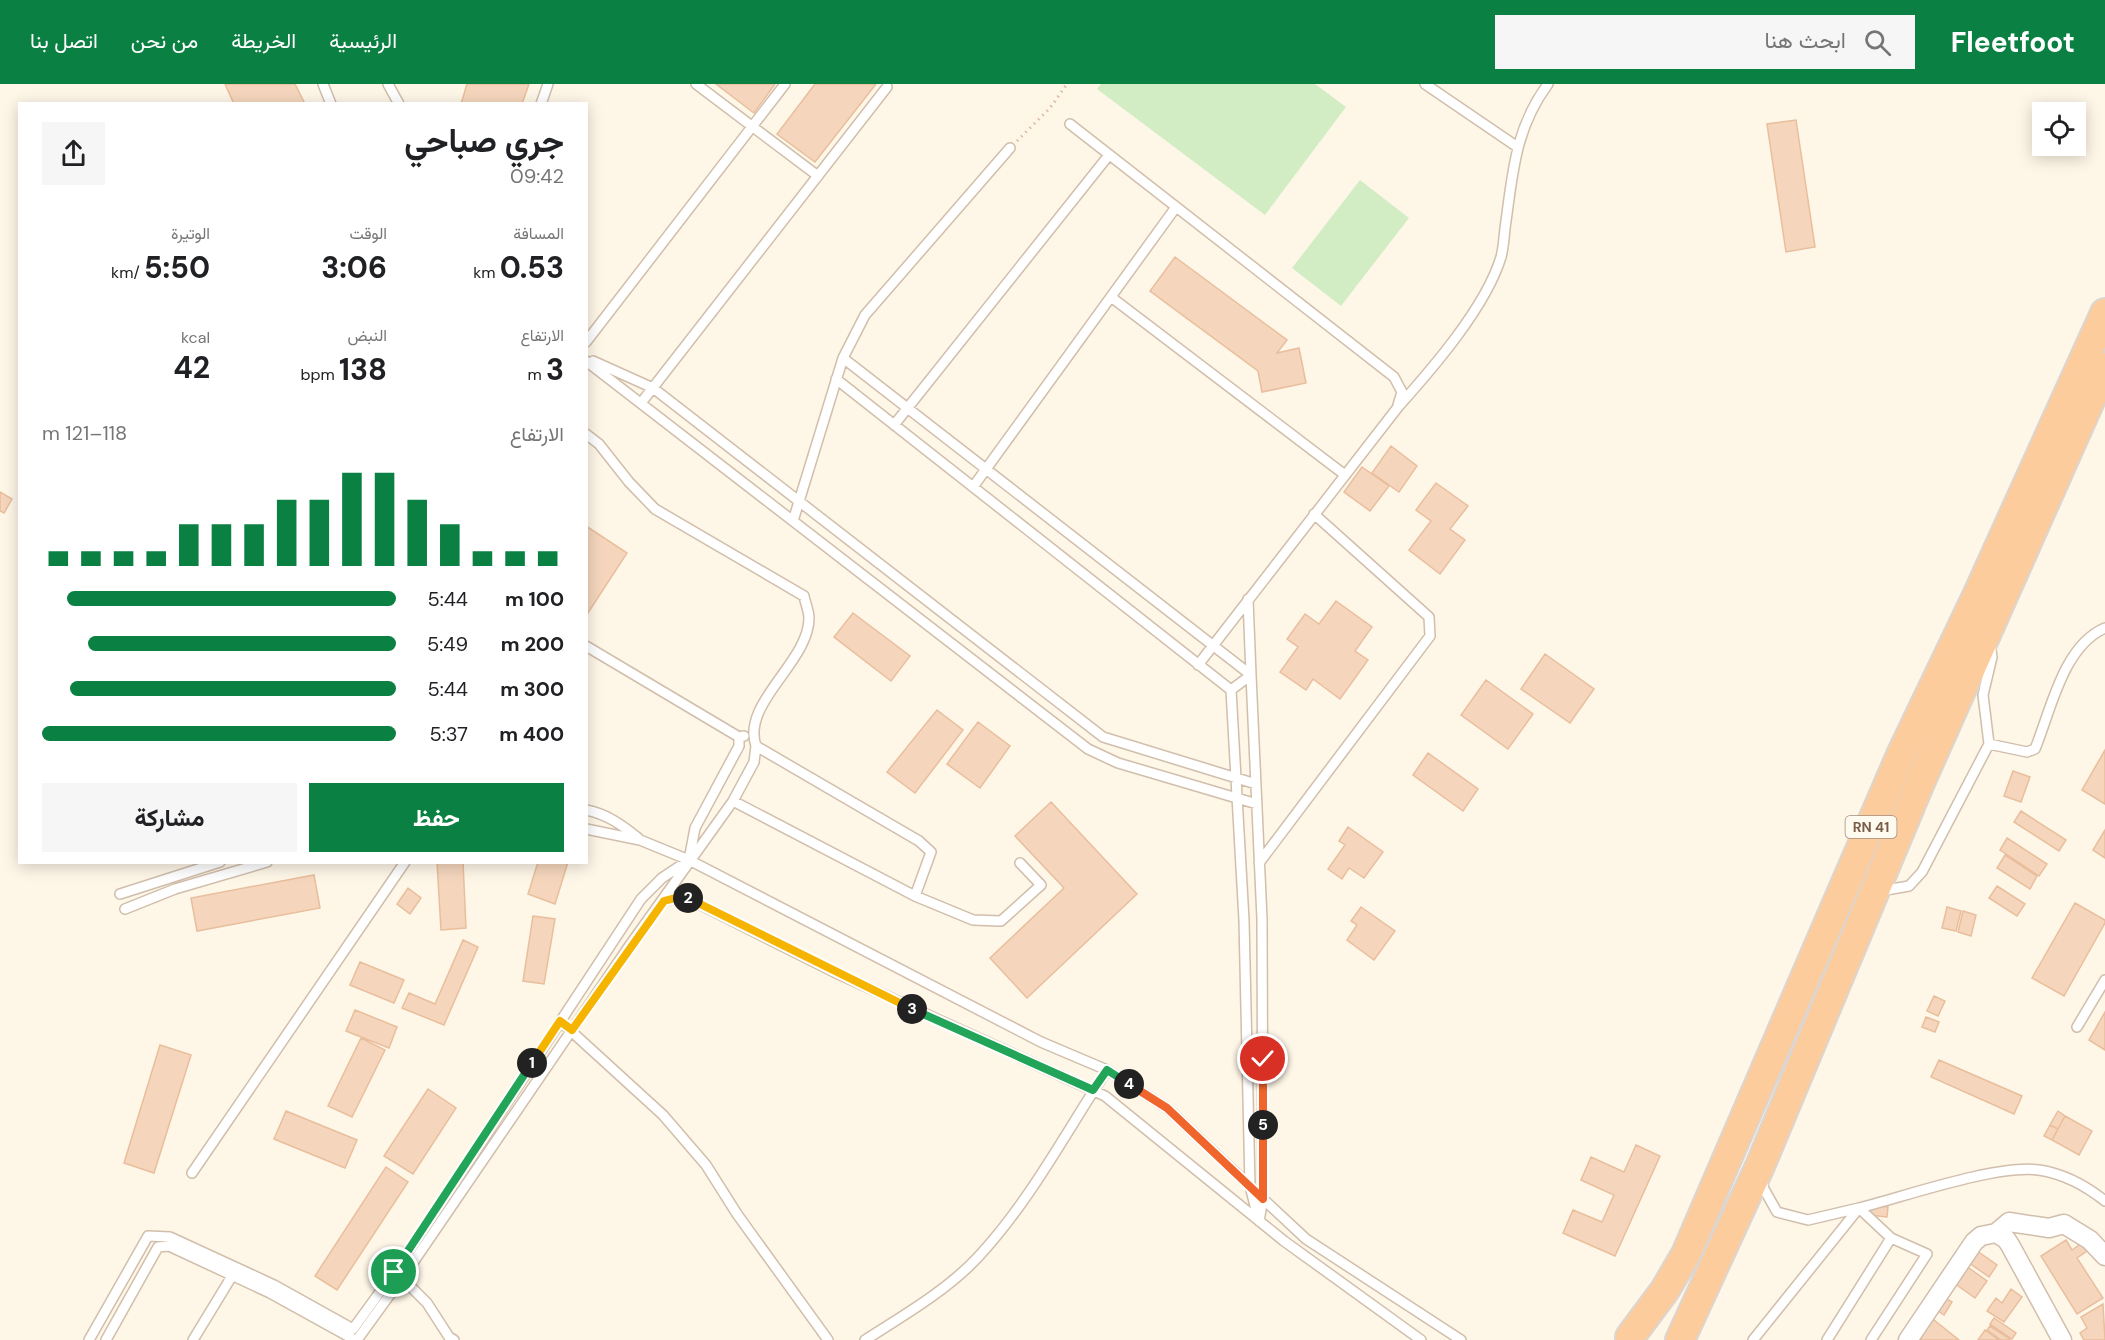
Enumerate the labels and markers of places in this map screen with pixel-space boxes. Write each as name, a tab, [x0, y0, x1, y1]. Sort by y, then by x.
pin: 2	[673, 883, 703, 913]
pin: 3	[897, 994, 927, 1024]
pin	[1237, 1033, 1288, 1084]
pin: 1	[517, 1048, 547, 1078]
pin: 4	[1114, 1069, 1144, 1099]
pin: 5	[1248, 1110, 1278, 1140]
pin	[368, 1246, 419, 1297]

